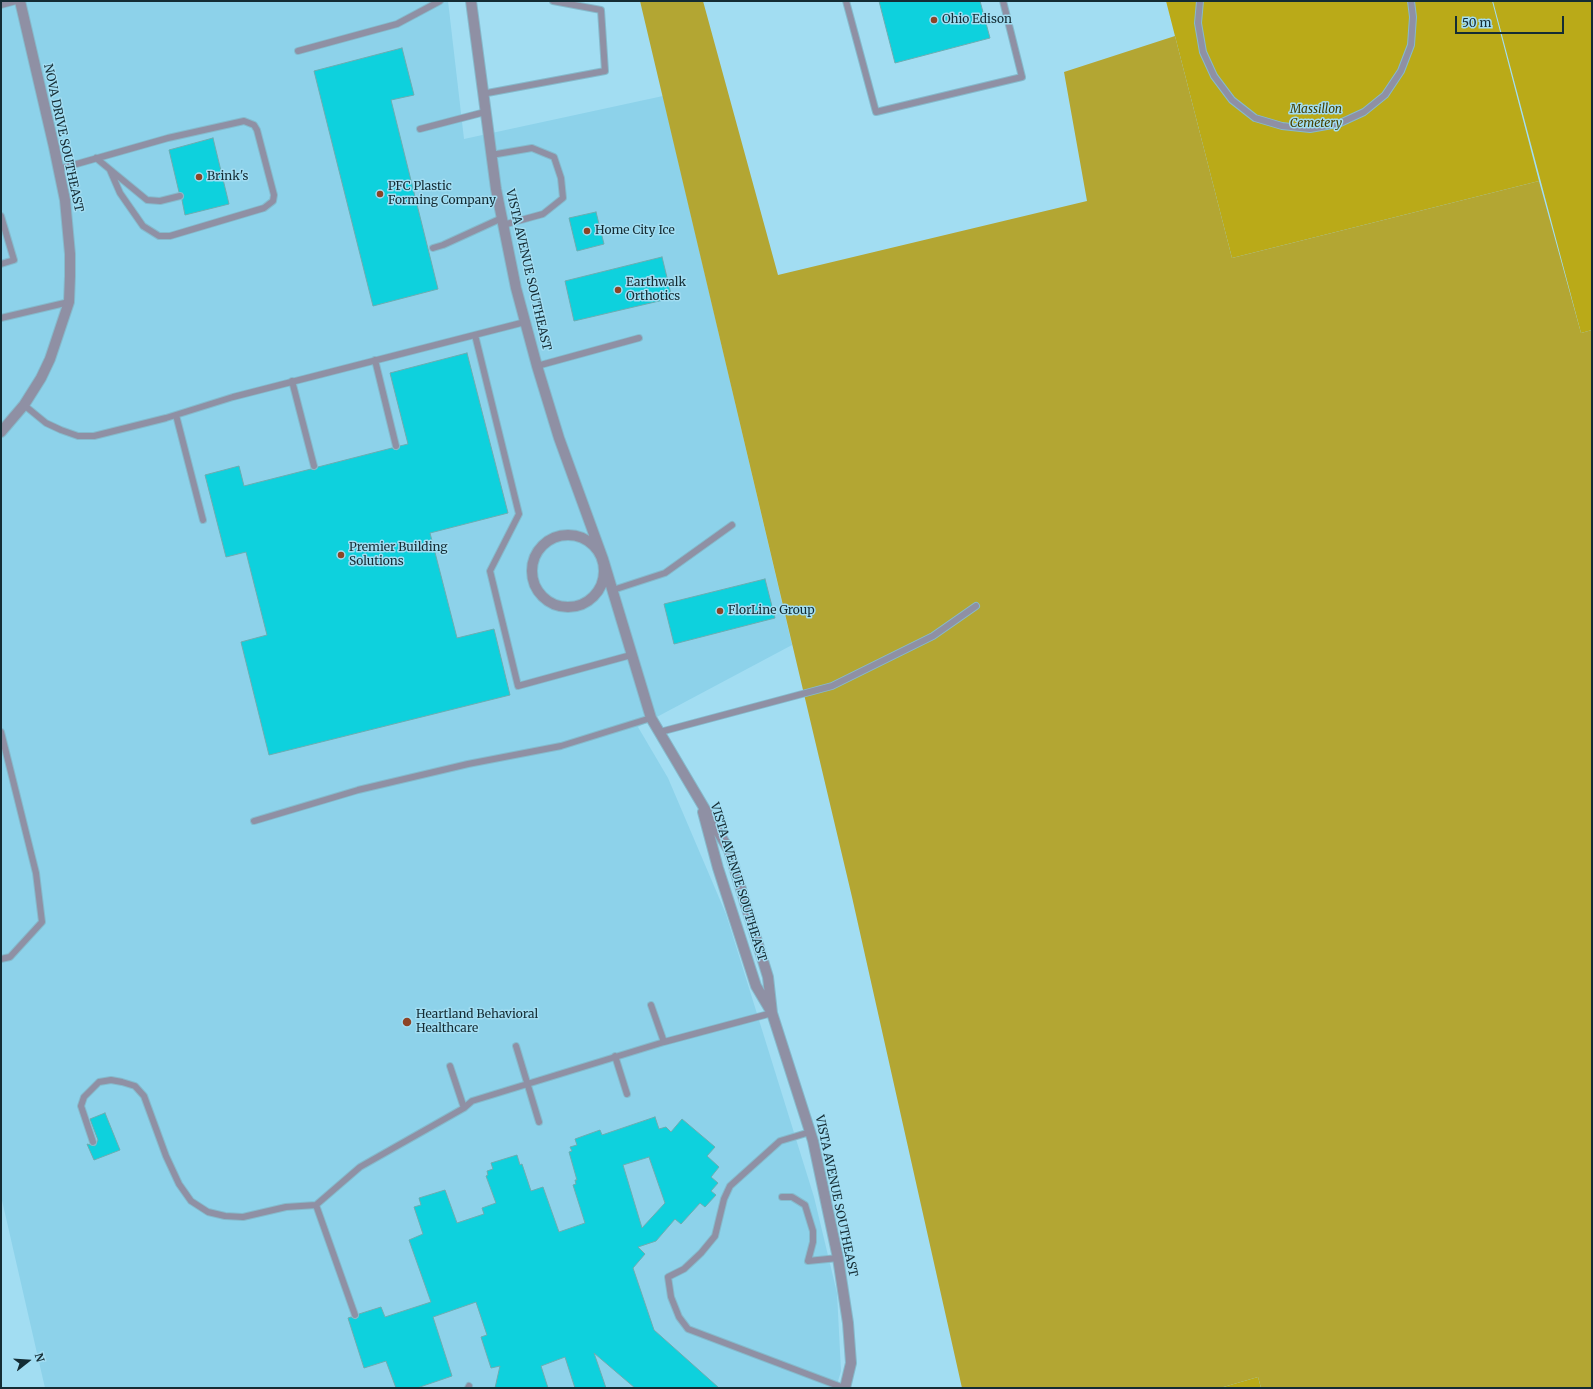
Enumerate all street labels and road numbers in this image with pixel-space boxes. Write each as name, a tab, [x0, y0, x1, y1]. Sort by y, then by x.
street label: NOVA DRIVE SOUTHEAST	[40, 63, 86, 213]
street label: VISTA AVENUE SOUTHEAST	[502, 188, 554, 352]
street label: VISTA AVENUE SOUTHEAST	[707, 801, 769, 963]
street label: VISTA AVENUE SOUTHEAST	[812, 1114, 860, 1278]

